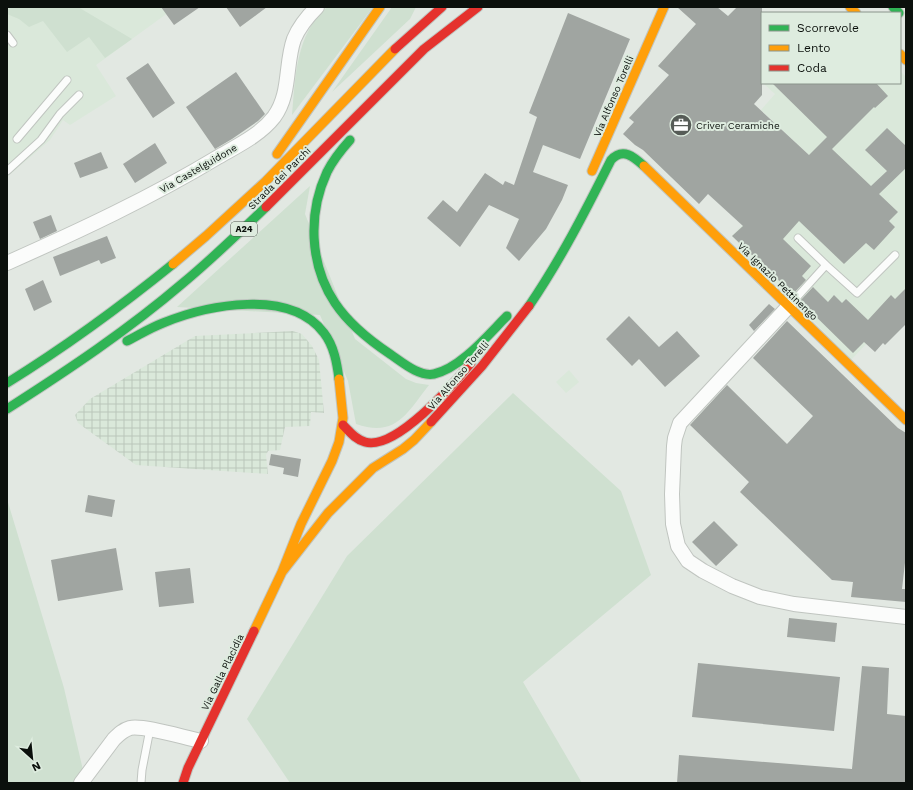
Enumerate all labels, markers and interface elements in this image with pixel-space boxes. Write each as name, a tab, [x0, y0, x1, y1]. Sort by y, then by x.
legend	[761, 12, 901, 84]
text: Scorrevole	[797, 21, 859, 35]
text: Lento	[797, 41, 831, 55]
street label: Via Alfonso Torelli	[591, 54, 636, 138]
text: Coda	[797, 61, 827, 75]
office icon: Criver Ceramiche	[668, 112, 694, 138]
place label: Criver Ceramiche	[696, 120, 780, 131]
street label: Via Castelguidone	[158, 142, 239, 195]
street label: Strada dei Parchi	[246, 145, 313, 212]
road number: A24	[231, 222, 257, 236]
street label: Via Ignazio Pettinengo	[735, 240, 820, 322]
street label: Via Alfonso Torelli	[426, 339, 491, 412]
street label: Via Galla Placidia	[199, 632, 246, 712]
north arrow	[12, 738, 52, 778]
text: N	[30, 759, 43, 774]

